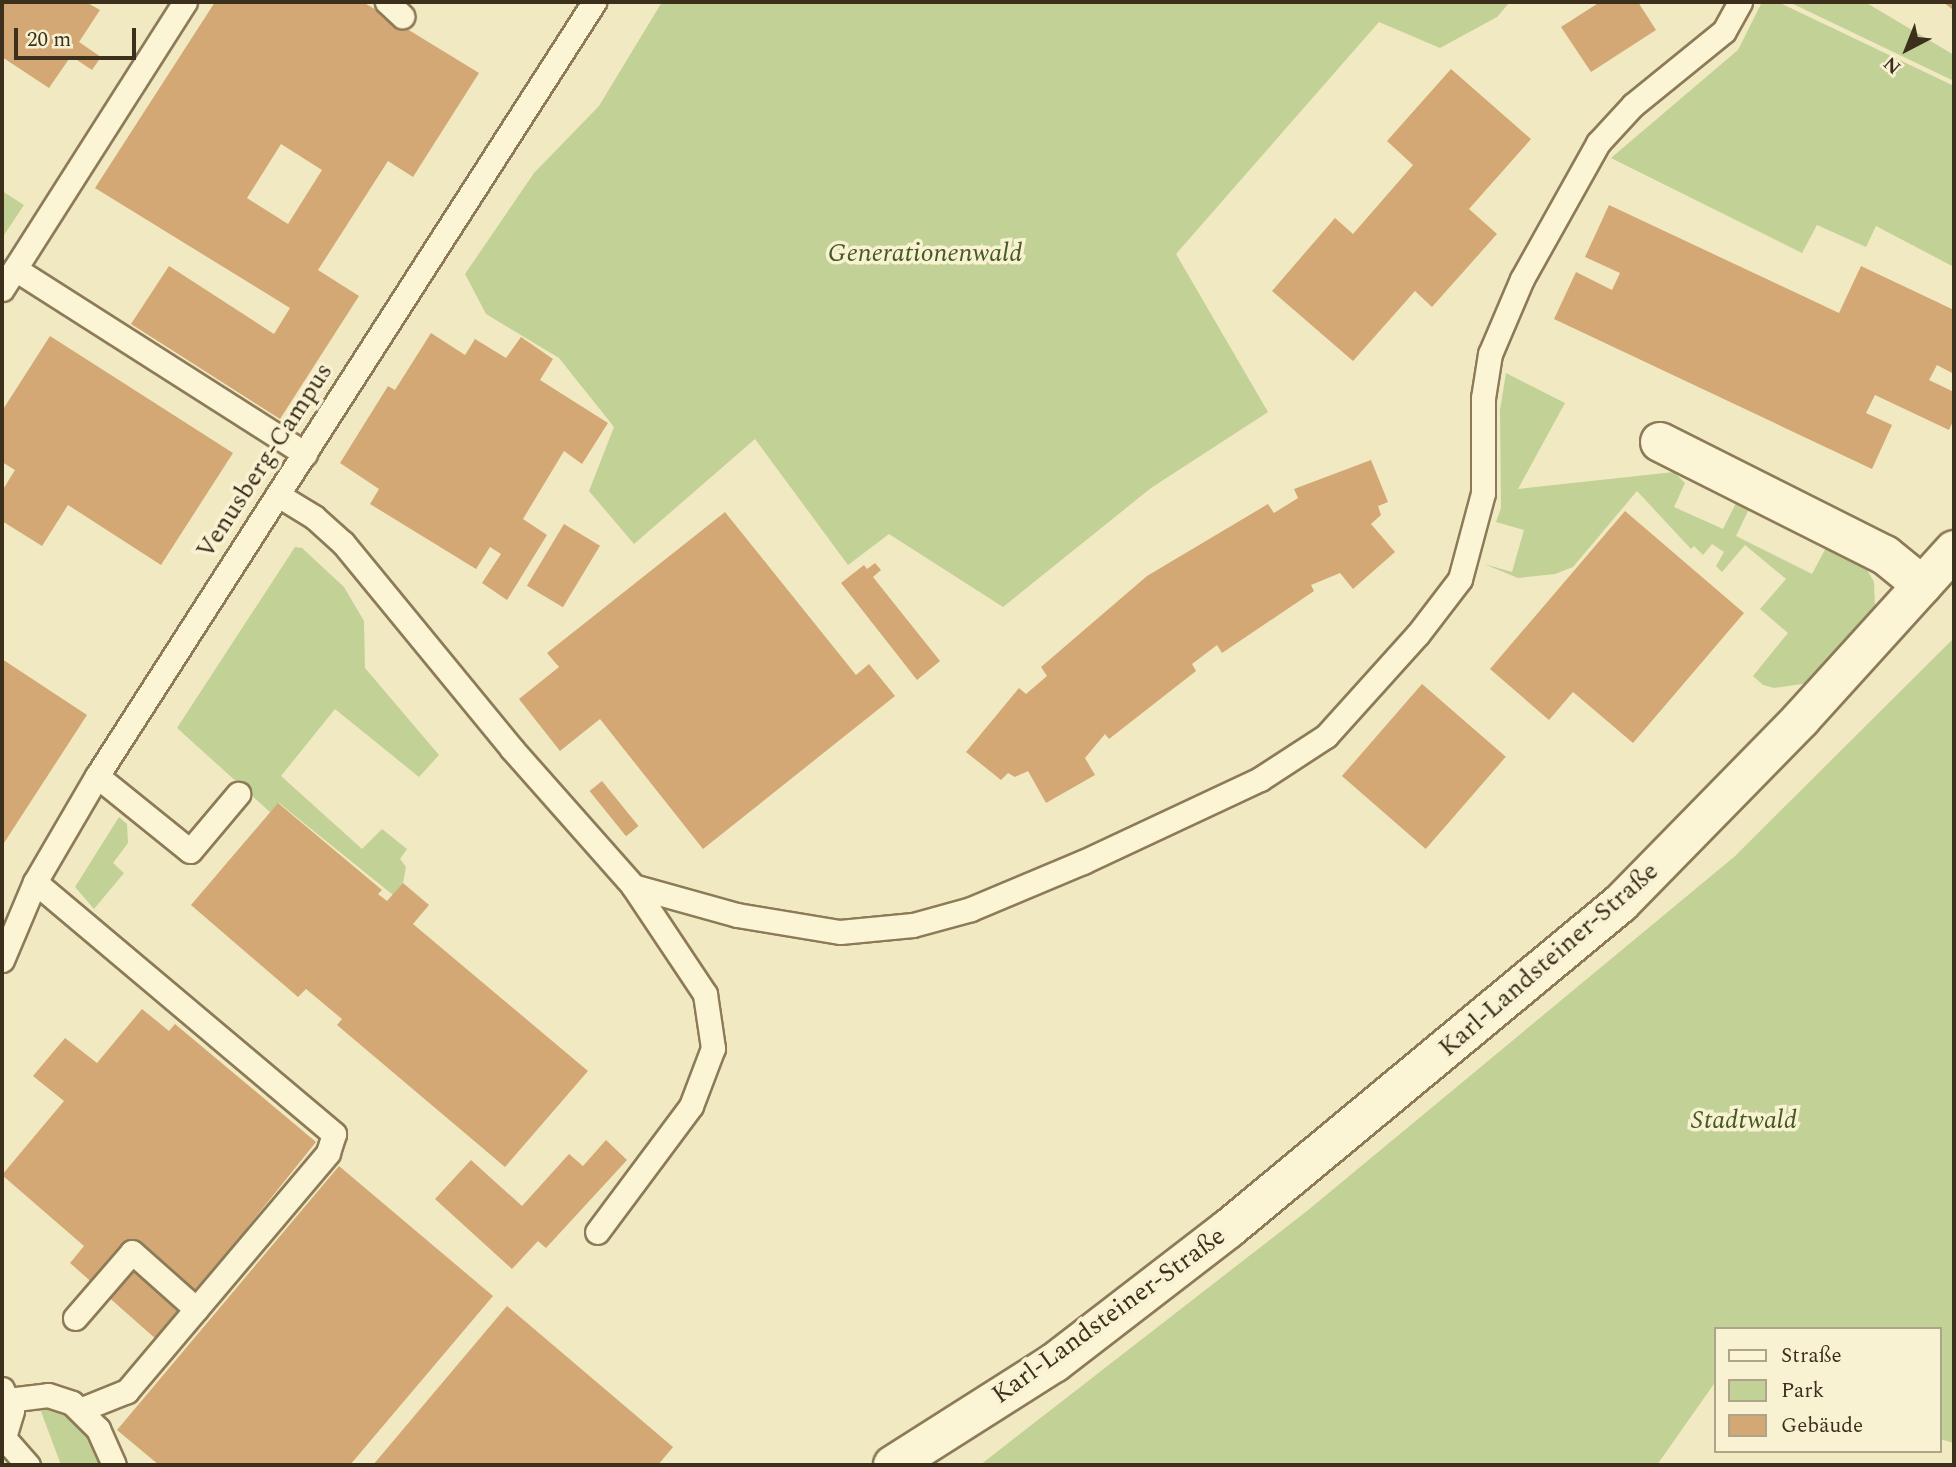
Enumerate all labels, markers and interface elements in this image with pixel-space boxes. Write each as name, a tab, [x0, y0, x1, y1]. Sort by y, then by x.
scale bar	[18, 14, 140, 58]
north arrow	[1872, 14, 1942, 84]
text: 20 m	[27, 24, 71, 56]
text: N	[1877, 49, 1908, 81]
park label: Generationenwald	[828, 238, 1022, 270]
street label: Venusberg-Campus	[190, 357, 340, 565]
street label: Karl-Landsteiner-Straße	[1433, 856, 1665, 1064]
park label: Stadtwald	[1691, 1105, 1797, 1137]
street label: Karl-Landsteiner-Straße	[986, 1221, 1232, 1411]
legend	[1714, 1327, 1942, 1453]
text: Straße	[1781, 1340, 1842, 1372]
text: Park	[1781, 1375, 1824, 1407]
text: Gebäude	[1781, 1410, 1863, 1442]

